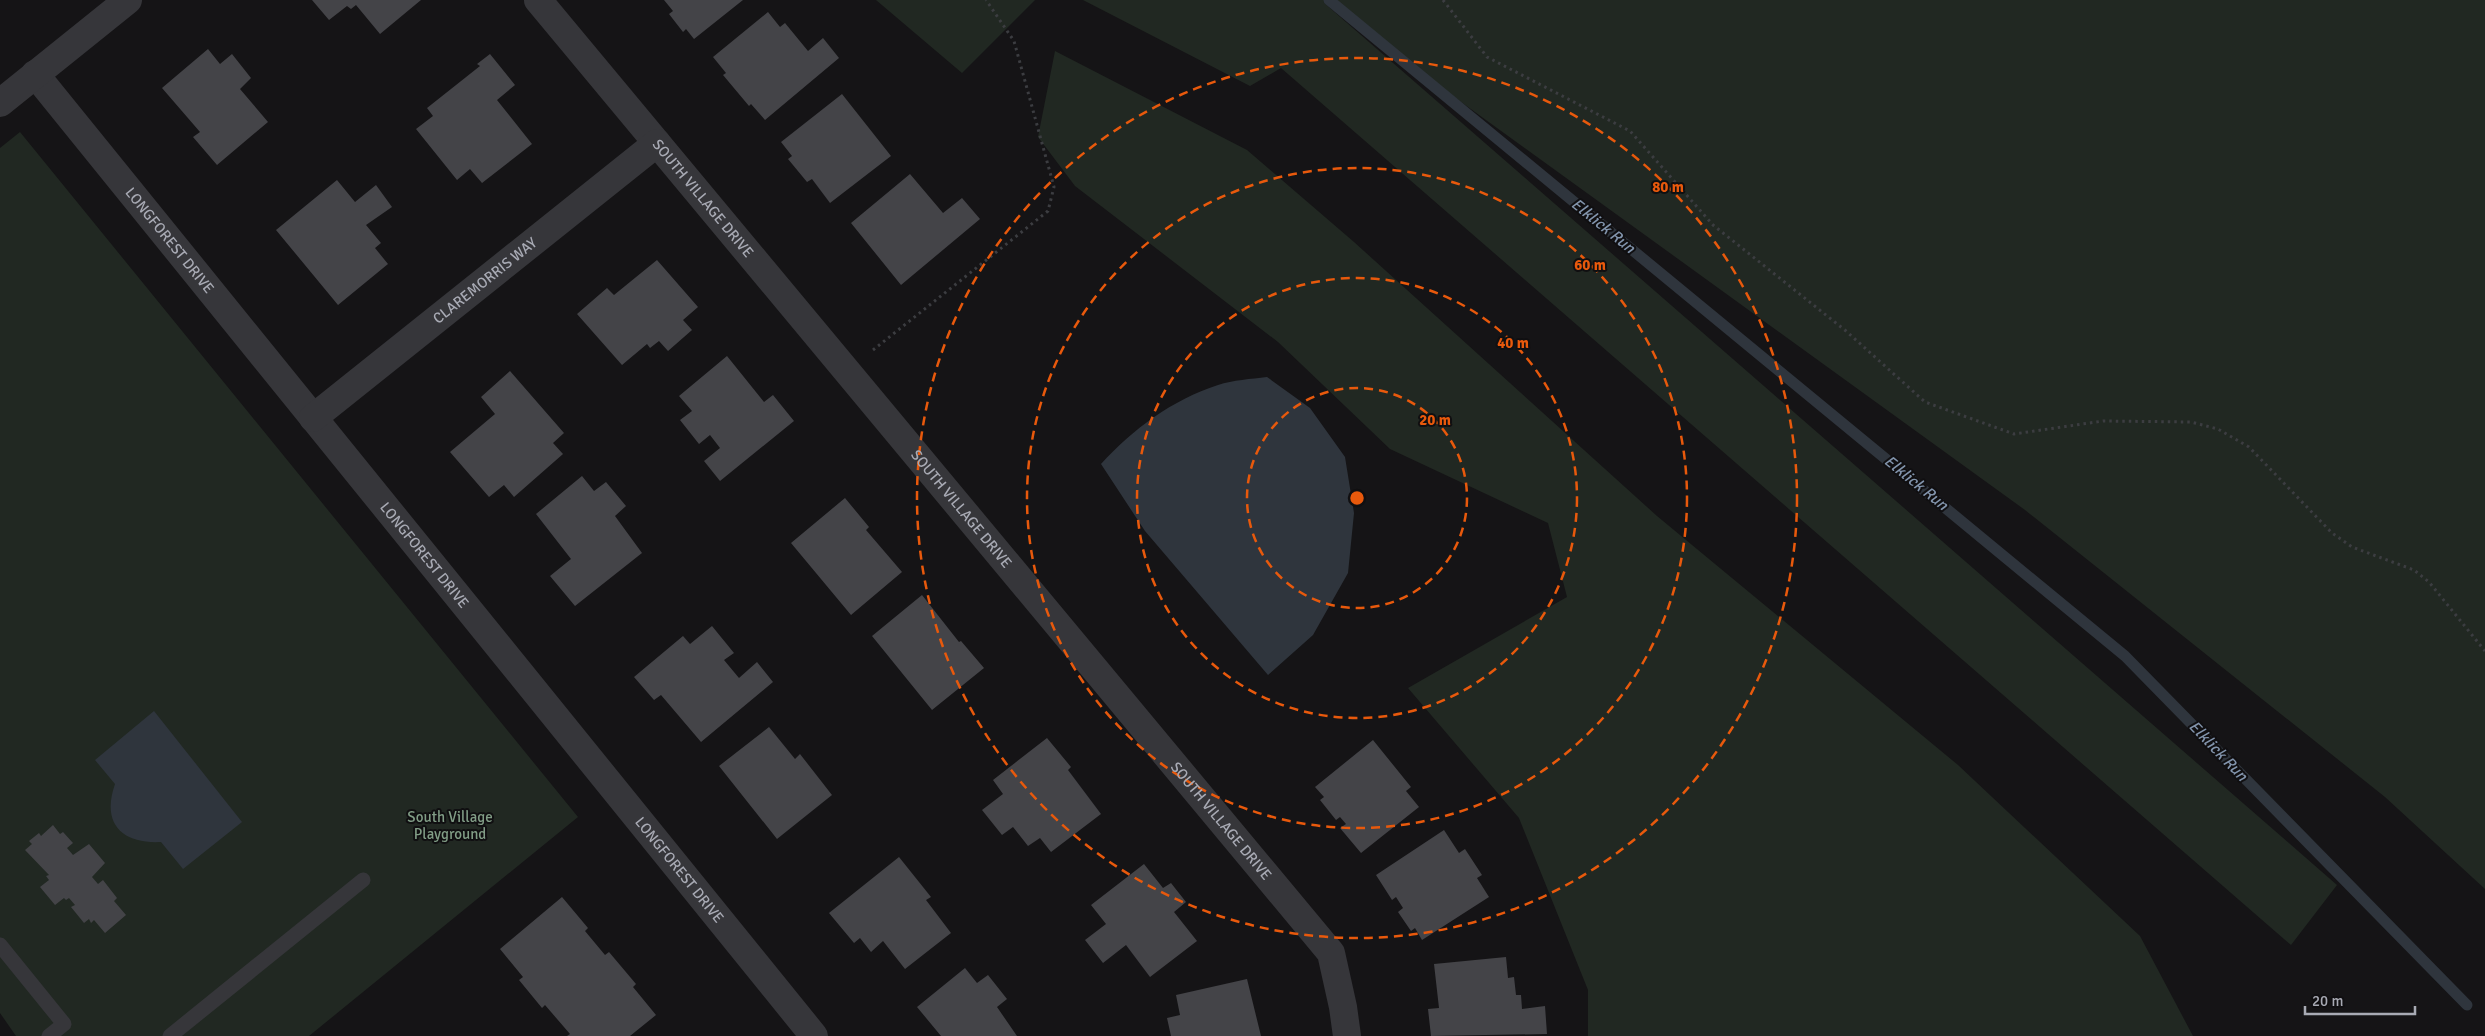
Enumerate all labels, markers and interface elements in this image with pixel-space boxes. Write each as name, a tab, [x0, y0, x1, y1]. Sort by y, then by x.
street label: SOUTH VILLAGE DRIVE	[649, 136, 757, 261]
text: 80 m	[1652, 178, 1684, 196]
street label: LONGFOREST DRIVE	[121, 184, 218, 297]
water label: Elklick Run	[1567, 194, 1640, 259]
street label: CLAREMORRIS WAY	[429, 233, 541, 328]
text: 60 m	[1574, 256, 1606, 274]
text: 40 m	[1497, 334, 1529, 352]
text: 20 m	[1419, 411, 1451, 429]
street label: SOUTH VILLAGE DRIVE	[907, 446, 1016, 572]
water label: Elklick Run	[1880, 451, 1953, 516]
centre of rings	[1348, 489, 1366, 507]
street label: LONGFOREST DRIVE	[376, 498, 473, 612]
water label: Elklick Run	[2184, 717, 2253, 786]
street label: SOUTH VILLAGE DRIVE	[1167, 758, 1275, 884]
park label: South Village Playground	[407, 808, 493, 843]
street label: LONGFOREST DRIVE	[631, 813, 728, 926]
scale bar	[2305, 984, 2415, 1016]
text: 20 m	[2312, 992, 2343, 1010]

